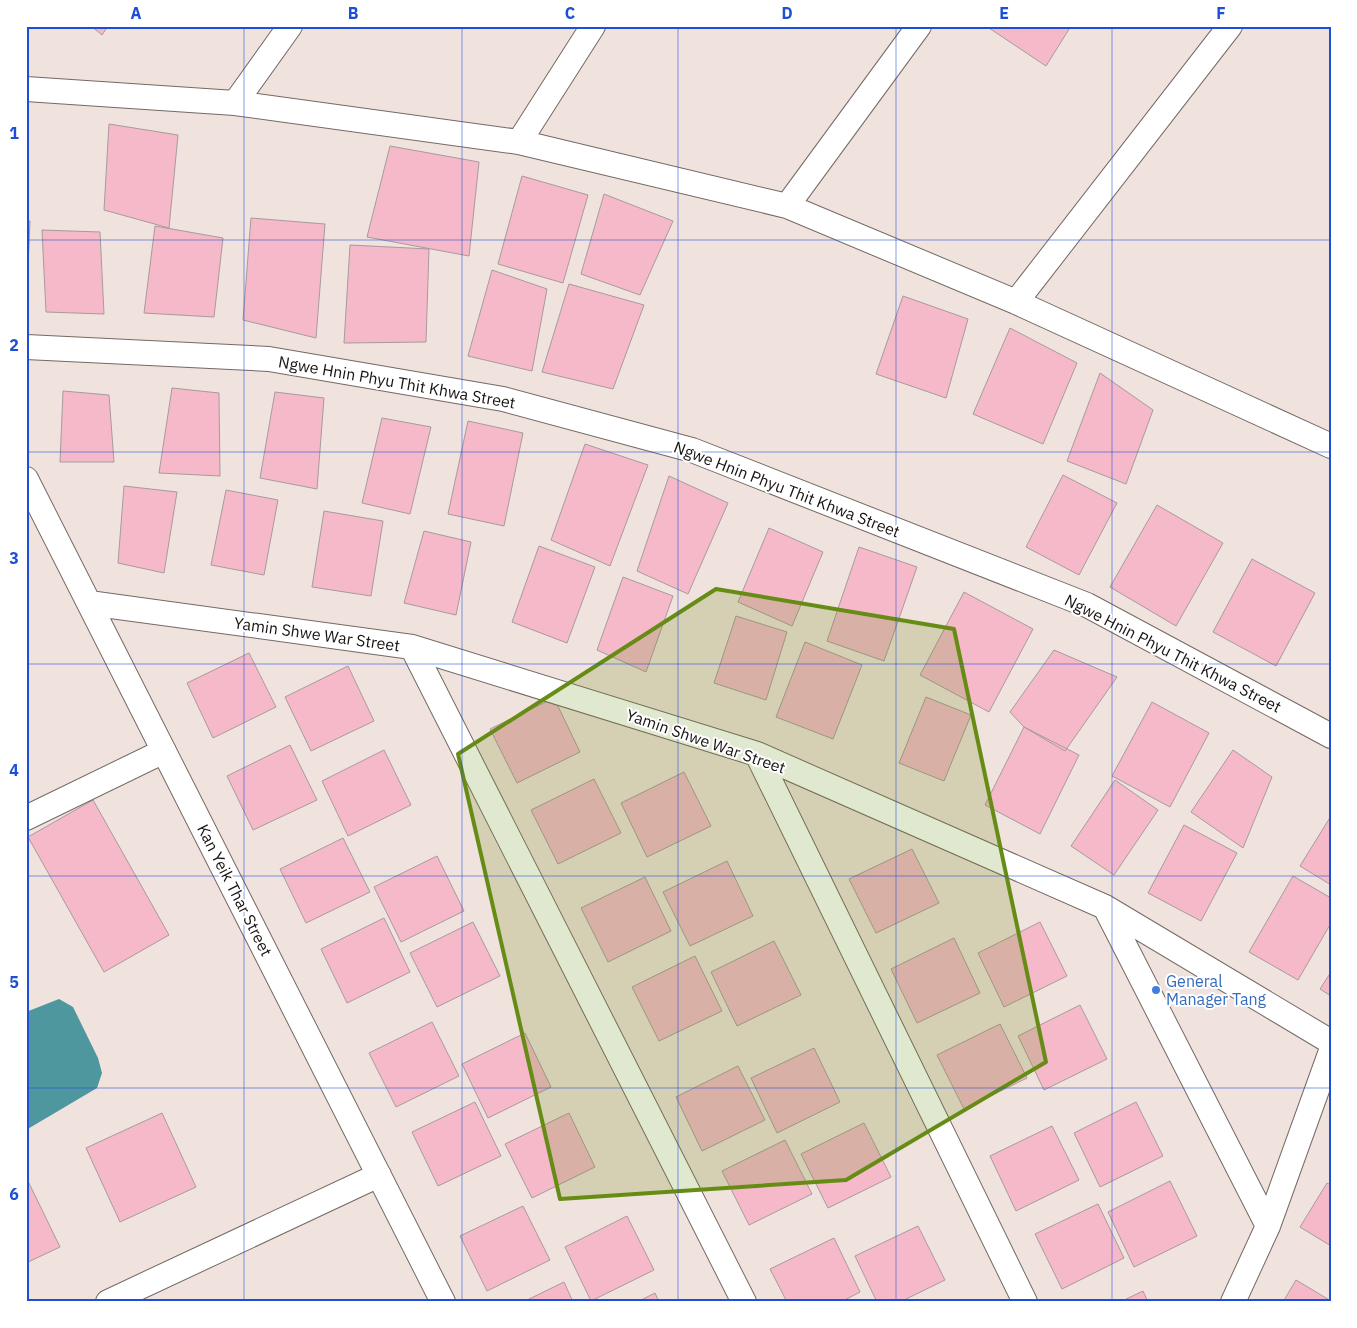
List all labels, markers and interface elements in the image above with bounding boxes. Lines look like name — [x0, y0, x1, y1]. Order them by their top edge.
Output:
text: A — [131, 3, 142, 23]
text: B — [348, 3, 359, 23]
text: C — [565, 3, 575, 23]
text: D — [781, 3, 793, 23]
text: E — [999, 3, 1009, 23]
text: F — [1216, 3, 1226, 23]
text: 1 — [9, 123, 19, 143]
text: 2 — [9, 335, 19, 355]
street label: Ngwe Hnin Phyu Thit Khwa Street — [277, 351, 517, 413]
street label: Ngwe Hnin Phyu Thit Khwa Street — [671, 437, 903, 541]
text: 3 — [9, 548, 19, 568]
street label: Ngwe Hnin Phyu Thit Khwa Street — [1061, 589, 1285, 717]
street label: Yamin Shwe War Street — [233, 612, 401, 656]
street label: Yamin Shwe War Street — [624, 704, 788, 778]
text: 4 — [9, 760, 19, 780]
street label: Kan Yeik Thar Street — [193, 821, 277, 959]
place label: General Manager Tang — [1166, 971, 1267, 1009]
text: 5 — [9, 972, 19, 992]
marker: General Manager Tang — [1150, 984, 1162, 996]
text: 6 — [9, 1184, 19, 1204]

